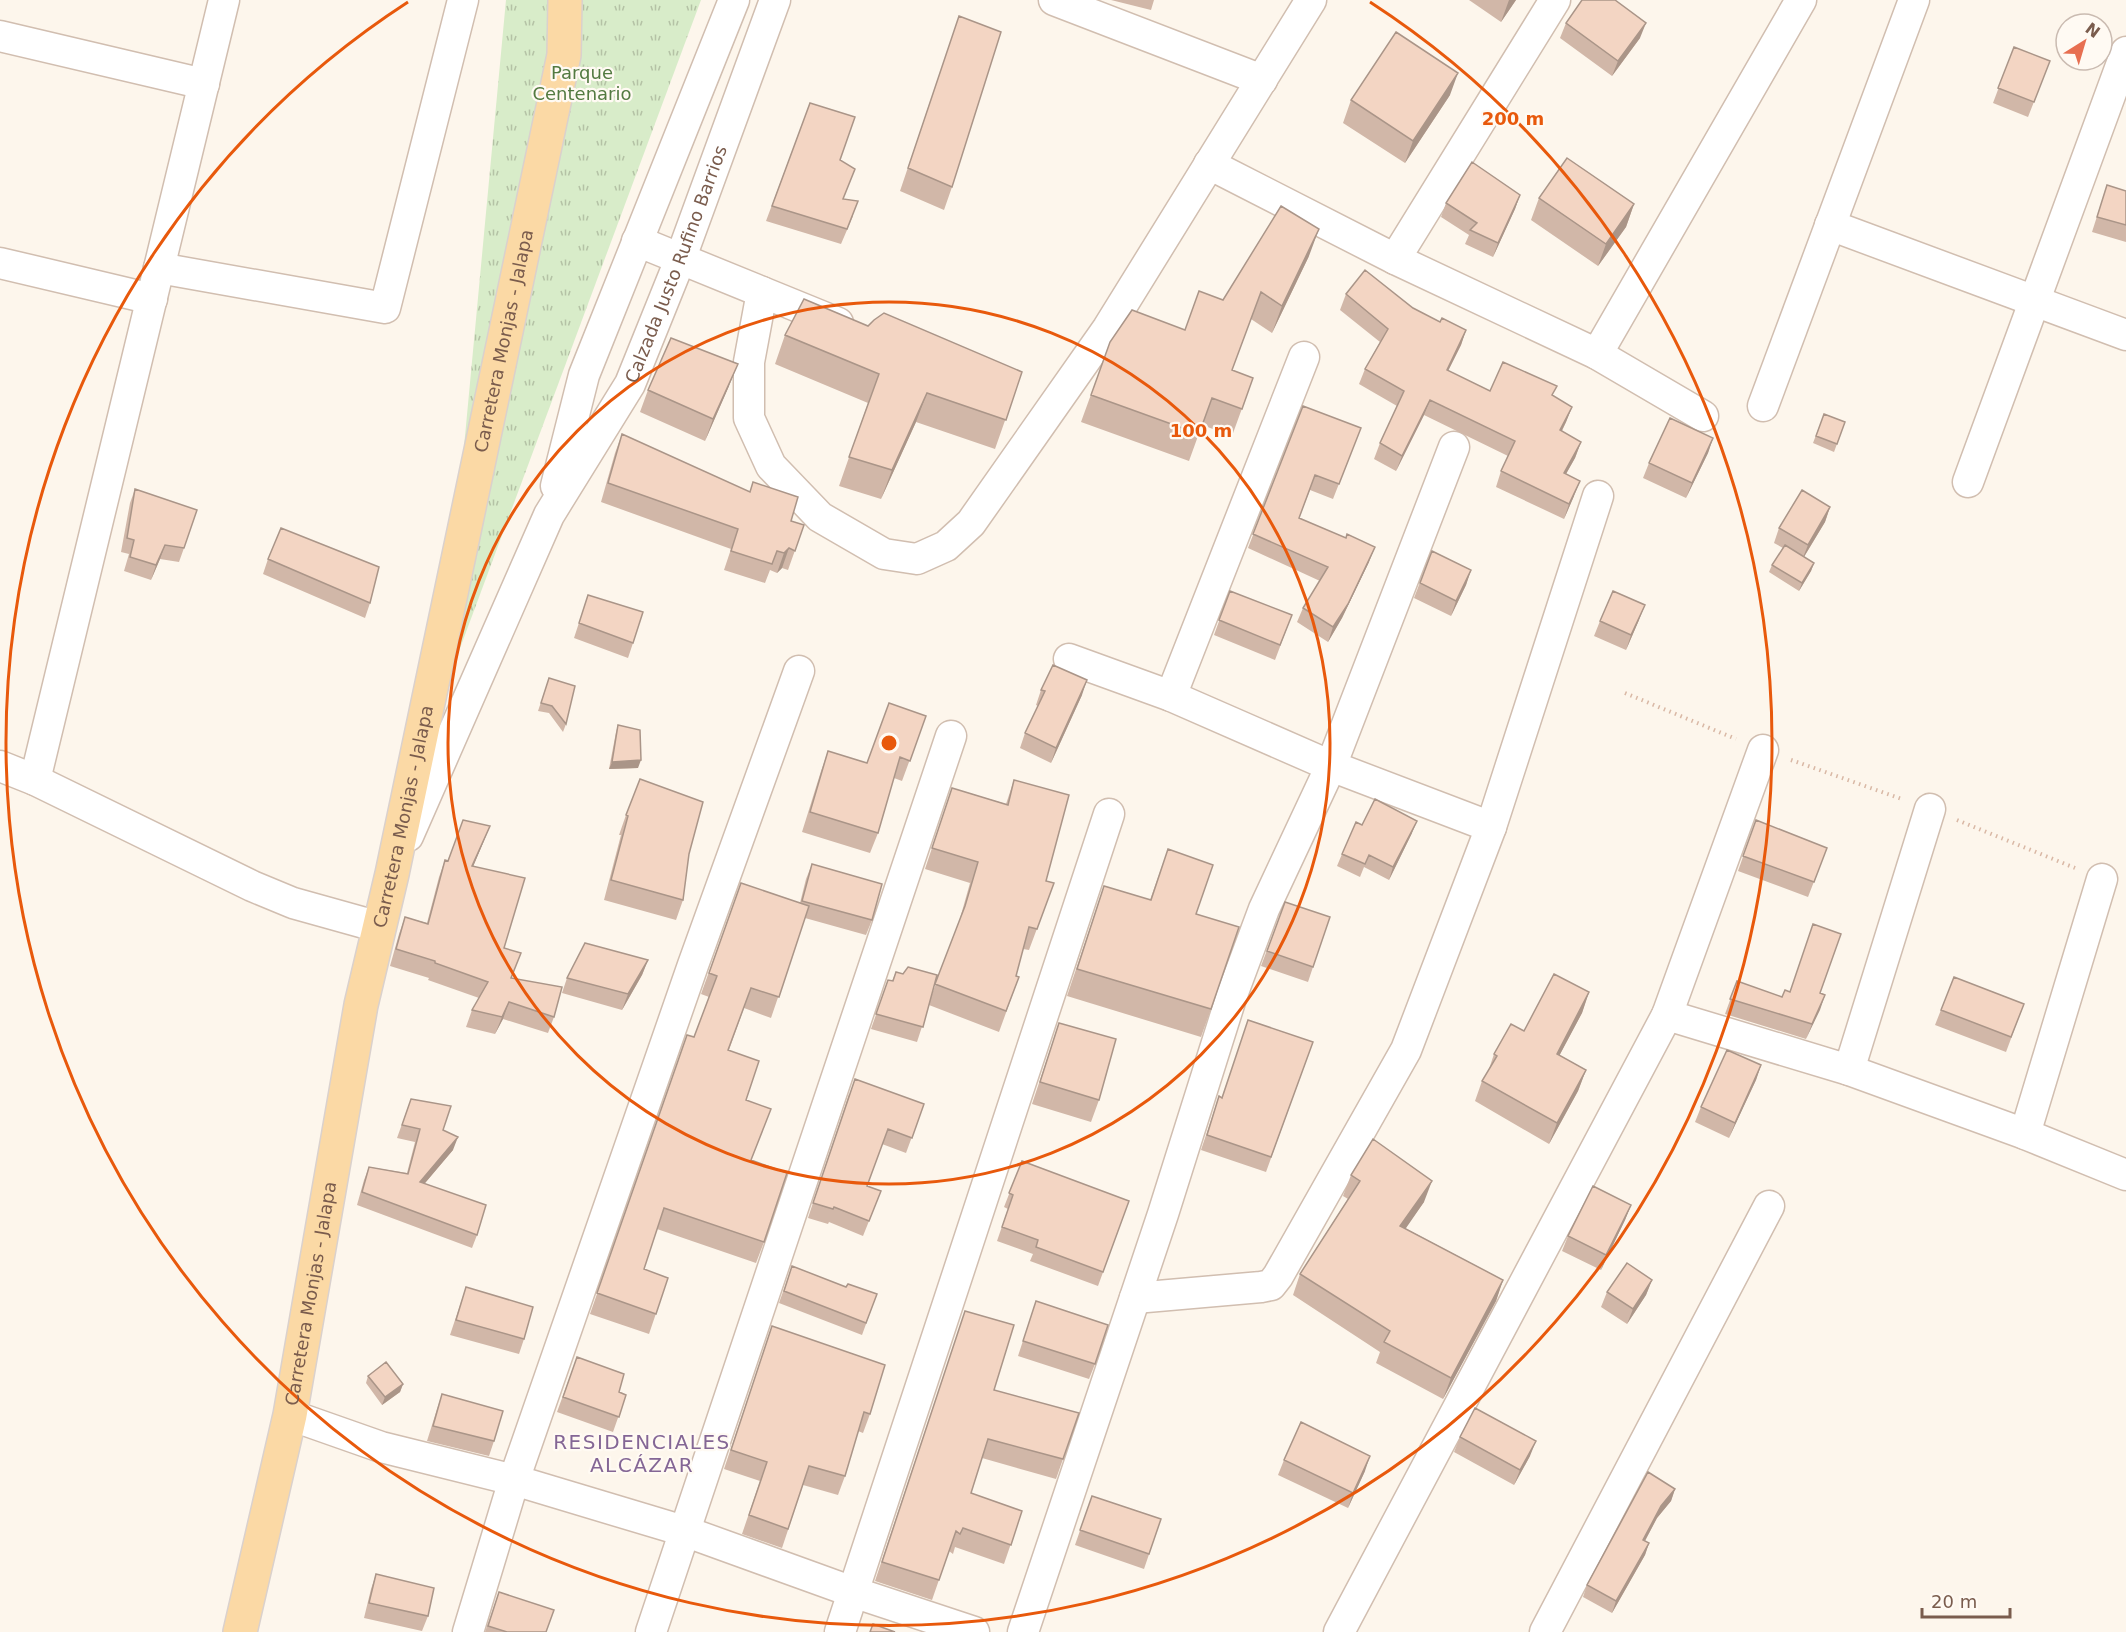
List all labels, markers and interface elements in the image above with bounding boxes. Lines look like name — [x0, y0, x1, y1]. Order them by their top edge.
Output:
north arrow — [2054, 12, 2114, 72]
text: N — [2082, 19, 2104, 42]
park label: Parque Centenario — [532, 62, 632, 104]
text: 200 m — [1482, 108, 1544, 129]
street label: Calzada Justo Rufino Barrios — [620, 142, 731, 386]
street label: Carretera Monjas - Jalapa — [470, 228, 537, 454]
text: 100 m — [1170, 420, 1232, 441]
street label: Carretera Monjas - Jalapa — [369, 703, 437, 930]
centre of rings — [879, 733, 899, 753]
street label: Carretera Monjas - Jalapa — [281, 1180, 340, 1407]
district label: RESIDENCIALES ALCÁZAR — [553, 1430, 731, 1477]
scale bar — [1922, 1581, 2010, 1619]
text: 20 m — [1931, 1591, 1977, 1612]

